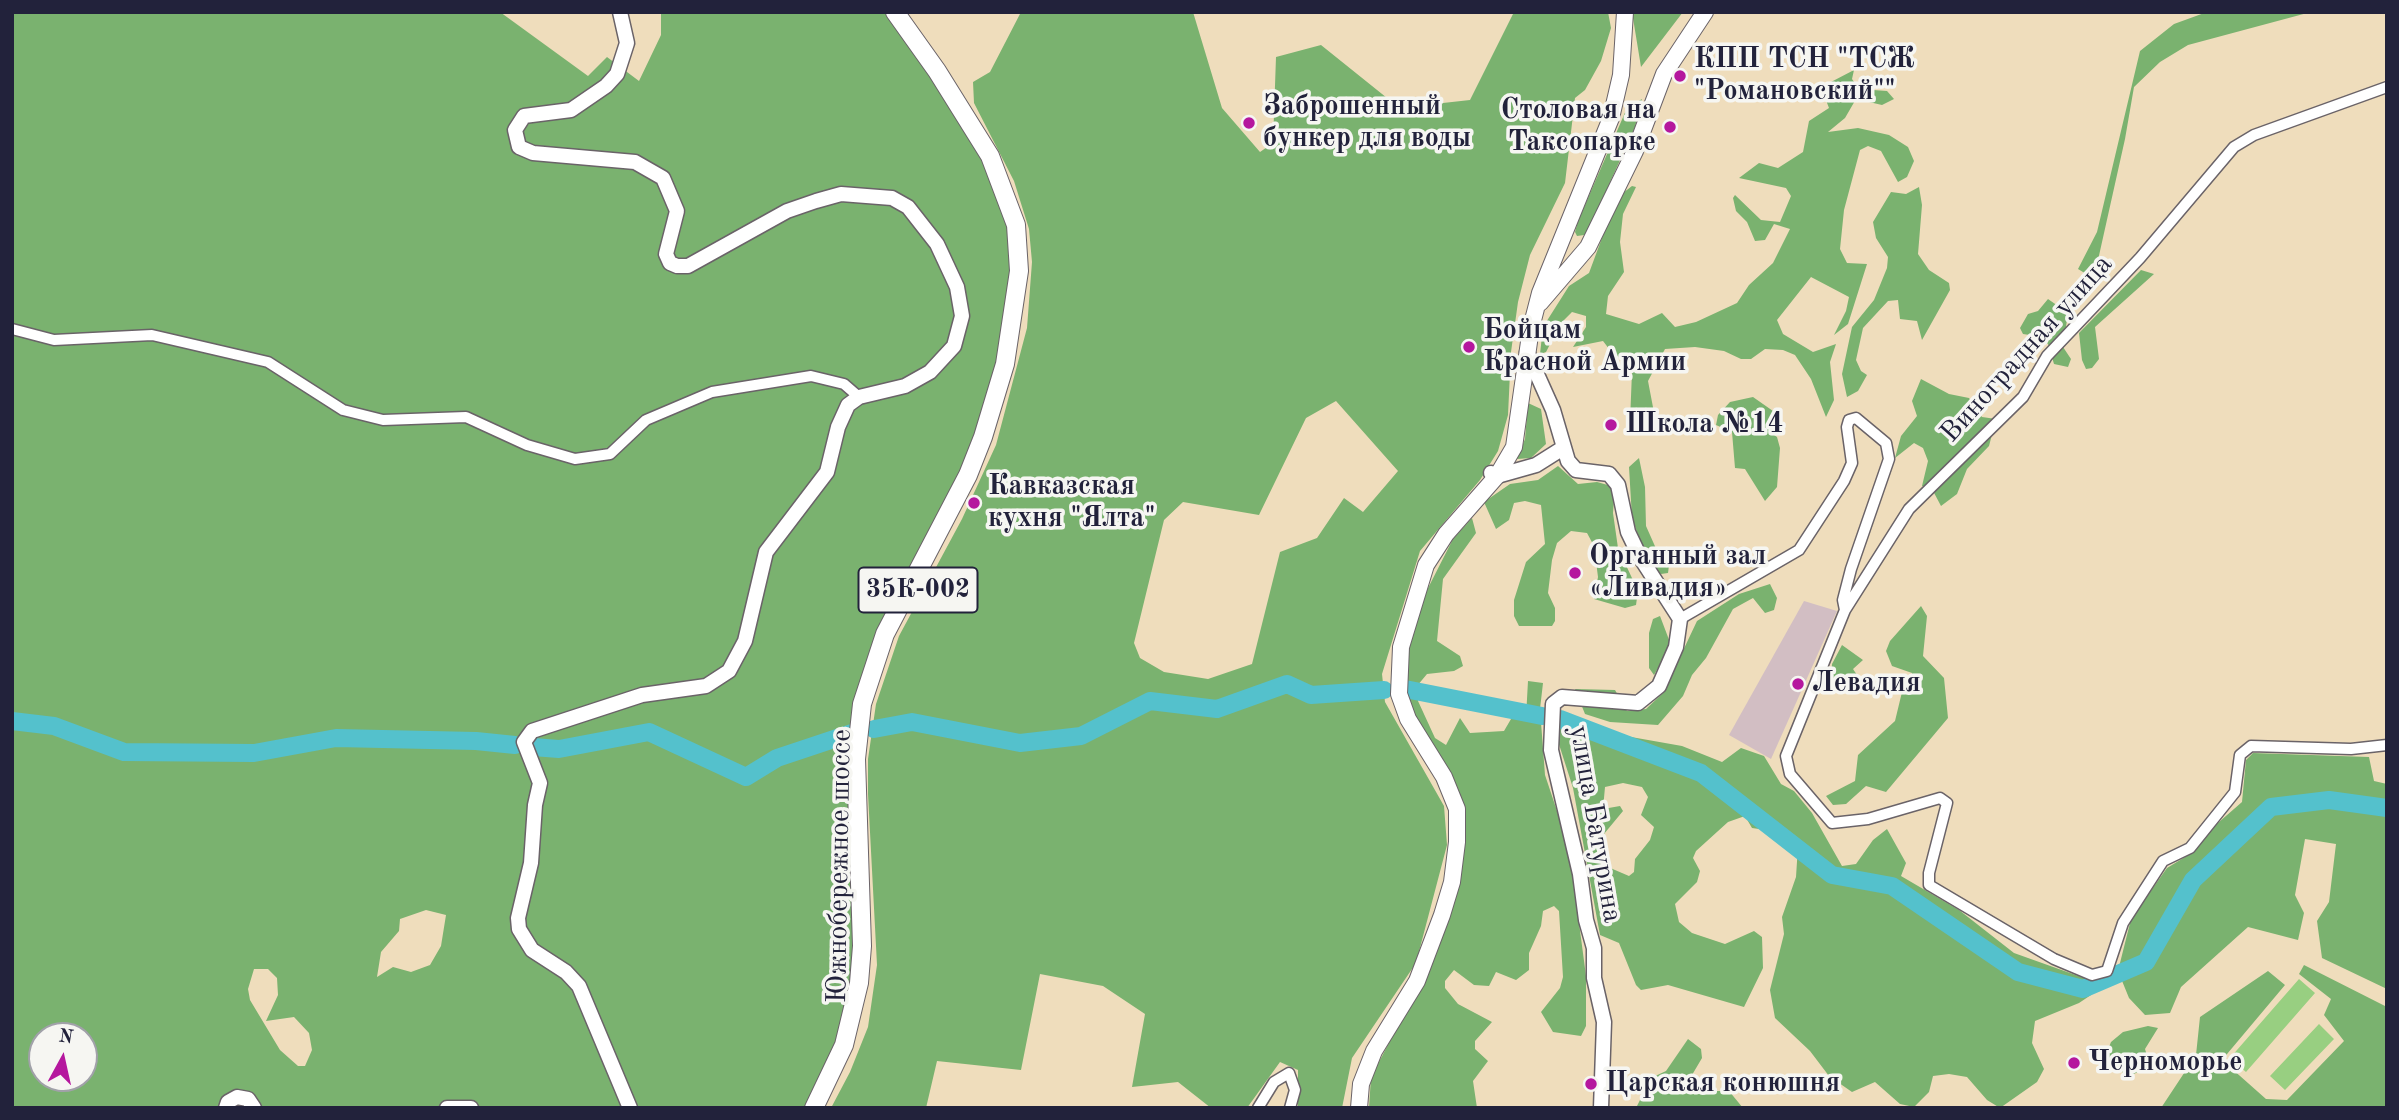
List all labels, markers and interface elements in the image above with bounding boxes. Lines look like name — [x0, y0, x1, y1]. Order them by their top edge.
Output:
place label: КПП ТСН "ТСЖ "Романовский"" — [1694, 43, 1914, 109]
marker: КПП ТСН "ТСЖ "Романовский"" — [1672, 68, 1688, 84]
place label: Заброшенный бункер для воды — [1263, 90, 1471, 156]
place label: Столовая на Таксопарке — [1501, 94, 1656, 160]
marker: Заброшенный бункер для воды — [1241, 115, 1257, 131]
marker: Столовая на Таксопарке — [1662, 119, 1678, 135]
street label: Виноградная улица — [1934, 248, 2120, 450]
place label: Бойцам Красной Армии — [1483, 314, 1686, 380]
marker: Бойцам Красной Армии — [1461, 339, 1477, 355]
place label: Школа №14 — [1625, 408, 1784, 442]
marker: Школа №14 — [1603, 417, 1619, 433]
place label: Кавказская кухня "Ялта" — [988, 470, 1156, 536]
marker: Кавказская кухня "Ялта" — [966, 495, 982, 511]
place label: Органный зал «Ливадия» — [1589, 540, 1766, 606]
marker: Органный зал «Ливадия» — [1567, 565, 1583, 581]
road number: 35К-002 — [858, 568, 978, 612]
place label: Левадия — [1812, 667, 1921, 701]
marker: Левадия — [1790, 676, 1806, 692]
street label: улица Батурина — [1561, 723, 1629, 925]
street label: Южнобережное шоссе — [821, 729, 859, 1003]
north arrow — [28, 1022, 98, 1092]
text: N — [57, 1027, 74, 1048]
place label: Черноморье — [2088, 1046, 2243, 1080]
marker: Черноморье — [2066, 1055, 2082, 1071]
place label: Царская конюшня — [1605, 1067, 1840, 1101]
marker: Царская конюшня — [1583, 1076, 1599, 1092]

